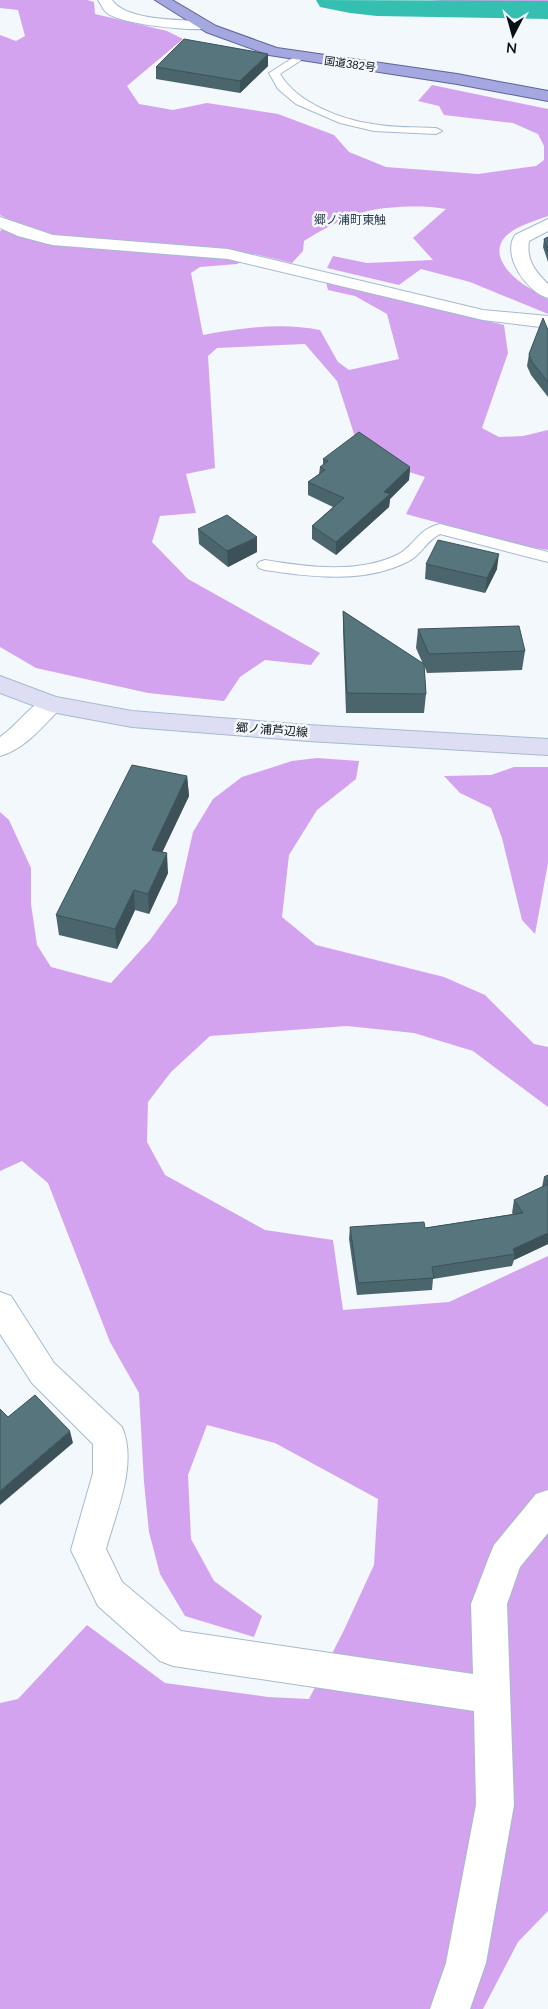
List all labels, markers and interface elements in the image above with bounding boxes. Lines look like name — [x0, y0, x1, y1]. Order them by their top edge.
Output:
north arrow — [488, 10, 538, 60]
text: N — [505, 39, 518, 57]
street label: 国道382号 — [323, 53, 377, 74]
district label: 郷ノ浦町東触 — [314, 212, 386, 227]
street label: 郷ノ浦芦辺線 — [236, 720, 308, 739]

